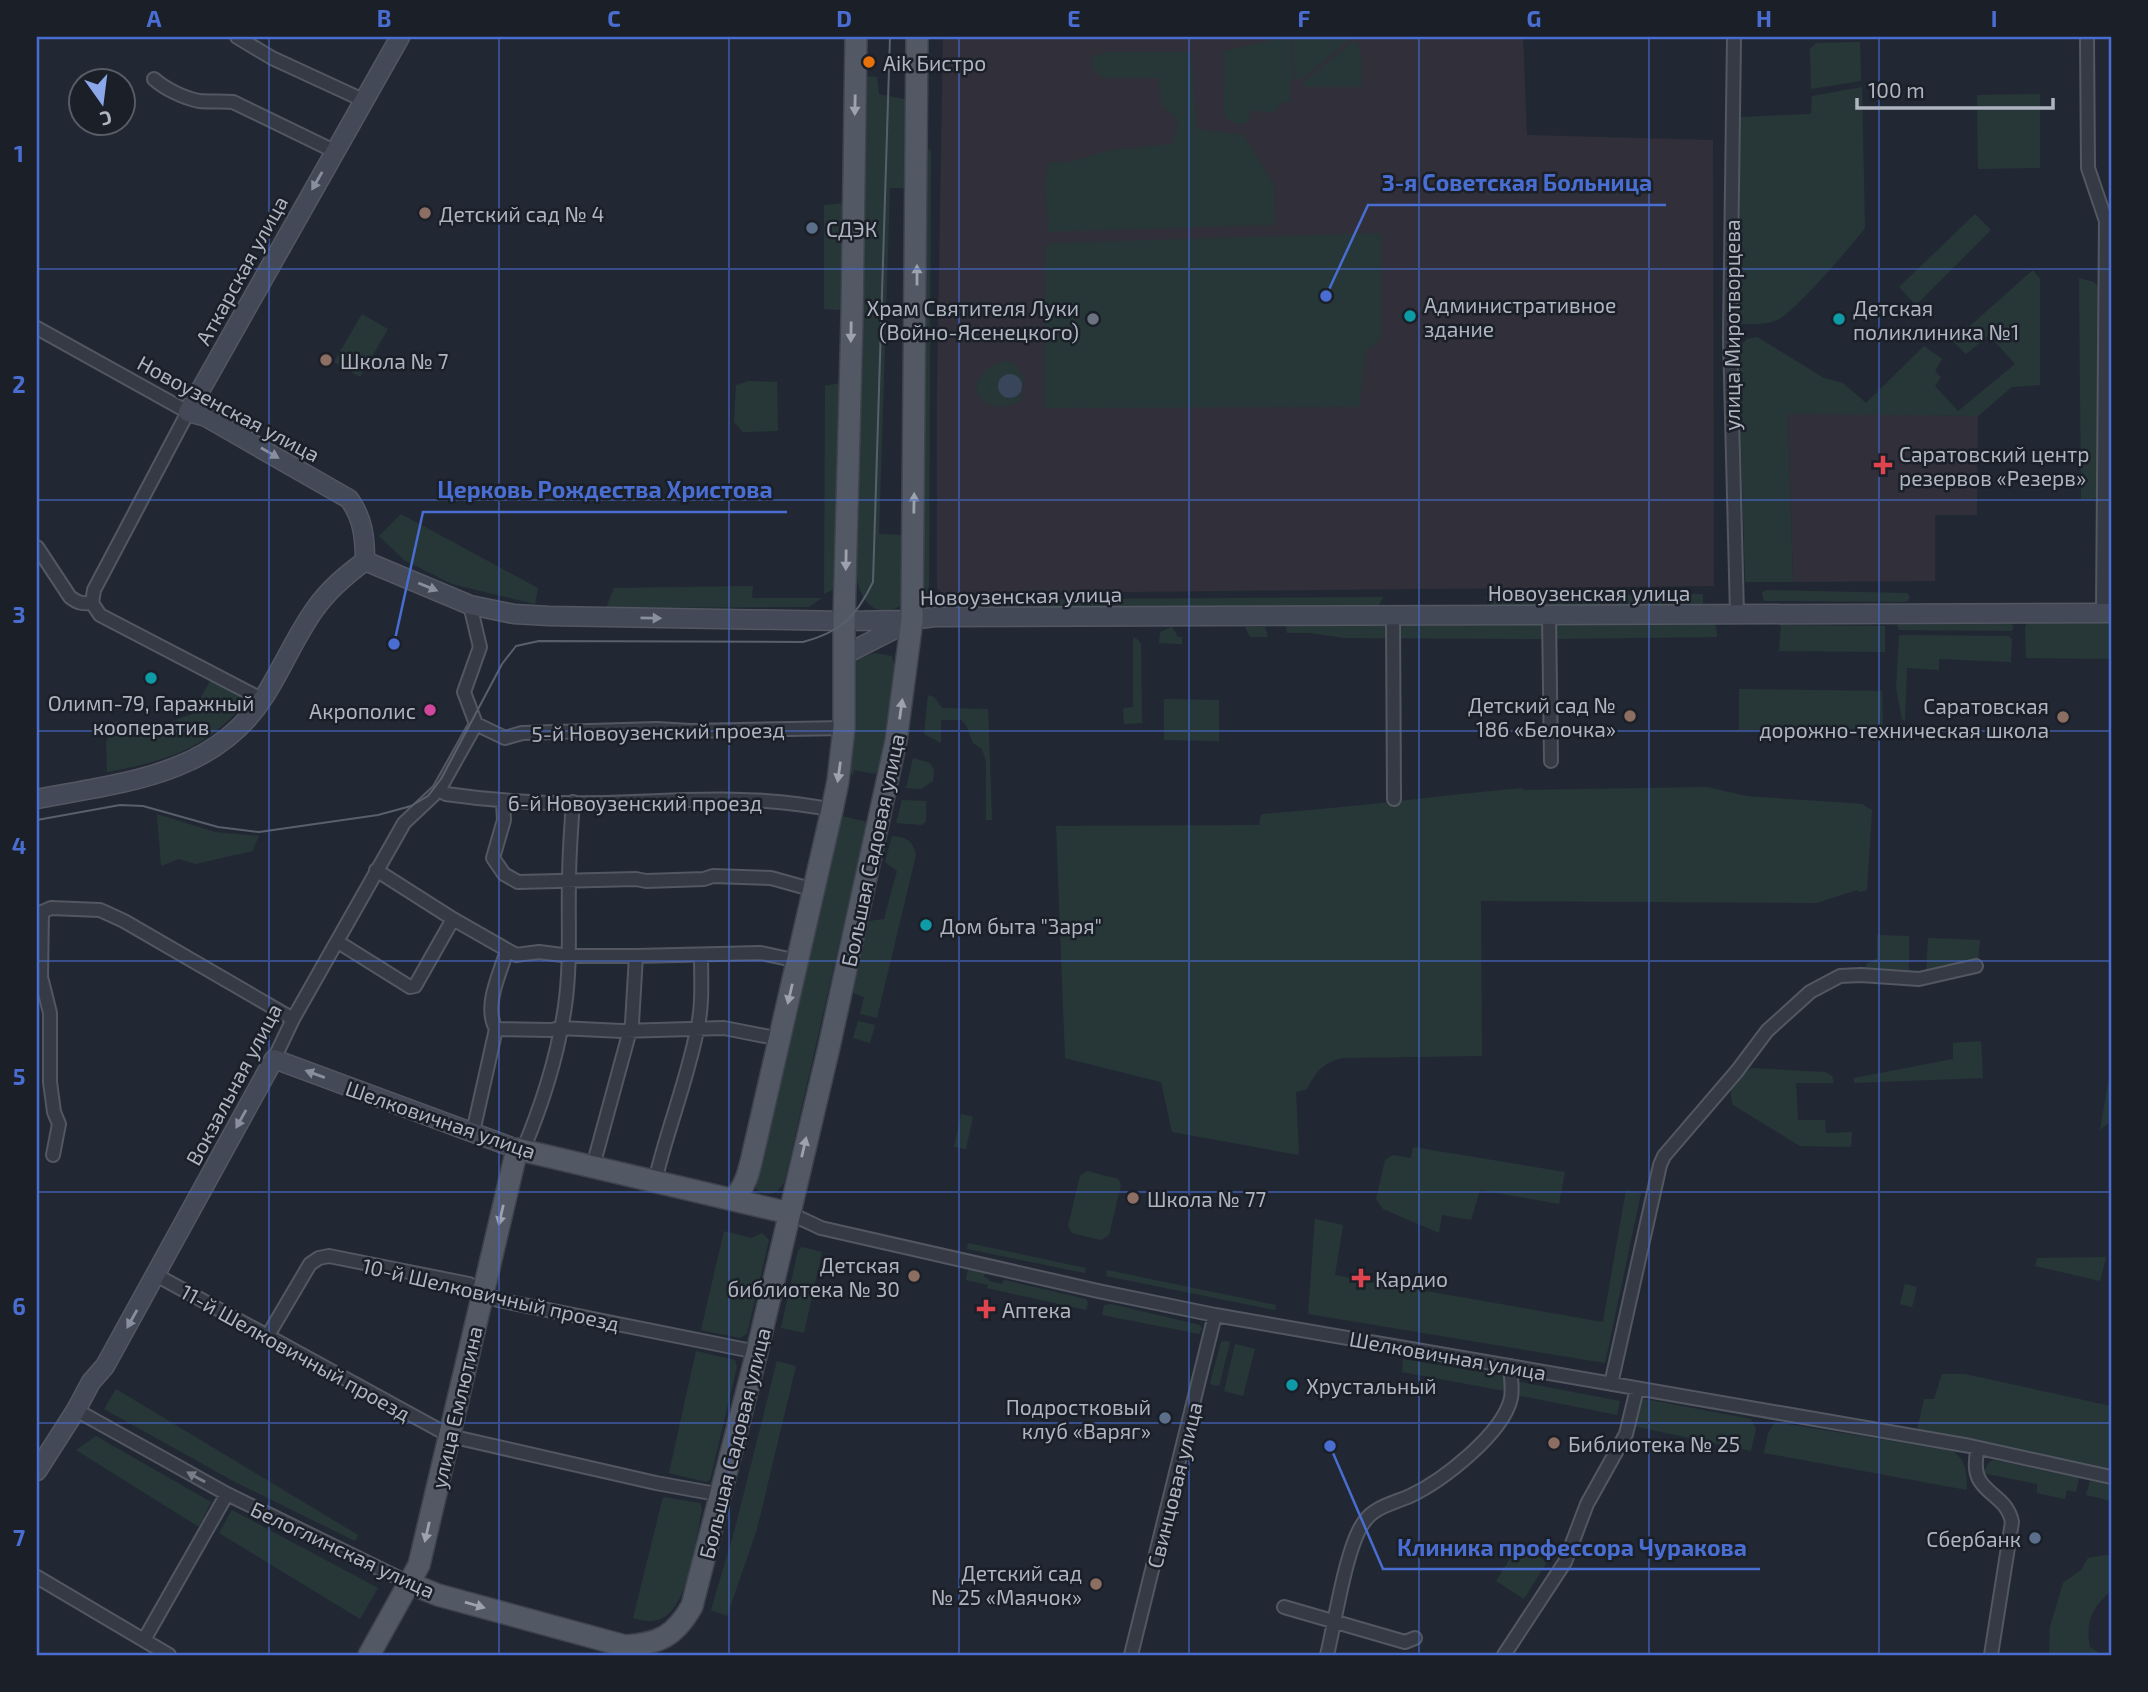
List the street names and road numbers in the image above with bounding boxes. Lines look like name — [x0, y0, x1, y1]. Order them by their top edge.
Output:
street label: Аткарская улица — [190, 191, 293, 349]
street label: улица Миротворцева — [1719, 219, 1745, 431]
street label: Новоузенская улица — [133, 349, 324, 467]
street label: Новоузенская улица — [1488, 580, 1690, 606]
street label: Новоузенская улица — [920, 581, 1122, 610]
street label: 5-й Новоузенский проезд — [531, 716, 785, 747]
street label: Большая Садовая улица — [835, 731, 910, 969]
street label: 6-й Новоузенский проезд — [508, 790, 762, 816]
street label: Вокзальная улица — [180, 999, 287, 1170]
street label: Шелковичная улица — [342, 1075, 539, 1164]
street label: 10-й Шелковичный проезд — [360, 1252, 622, 1336]
street label: 11-й Шелковичный проезд — [177, 1278, 415, 1426]
street label: улица Емлютина — [425, 1323, 488, 1491]
street label: Большая Садовая улица — [693, 1325, 776, 1561]
street label: Шелковичная улица — [1347, 1325, 1548, 1386]
street label: Свинцовая улица — [1141, 1399, 1208, 1571]
street label: Белоглинская улица — [247, 1495, 439, 1604]

